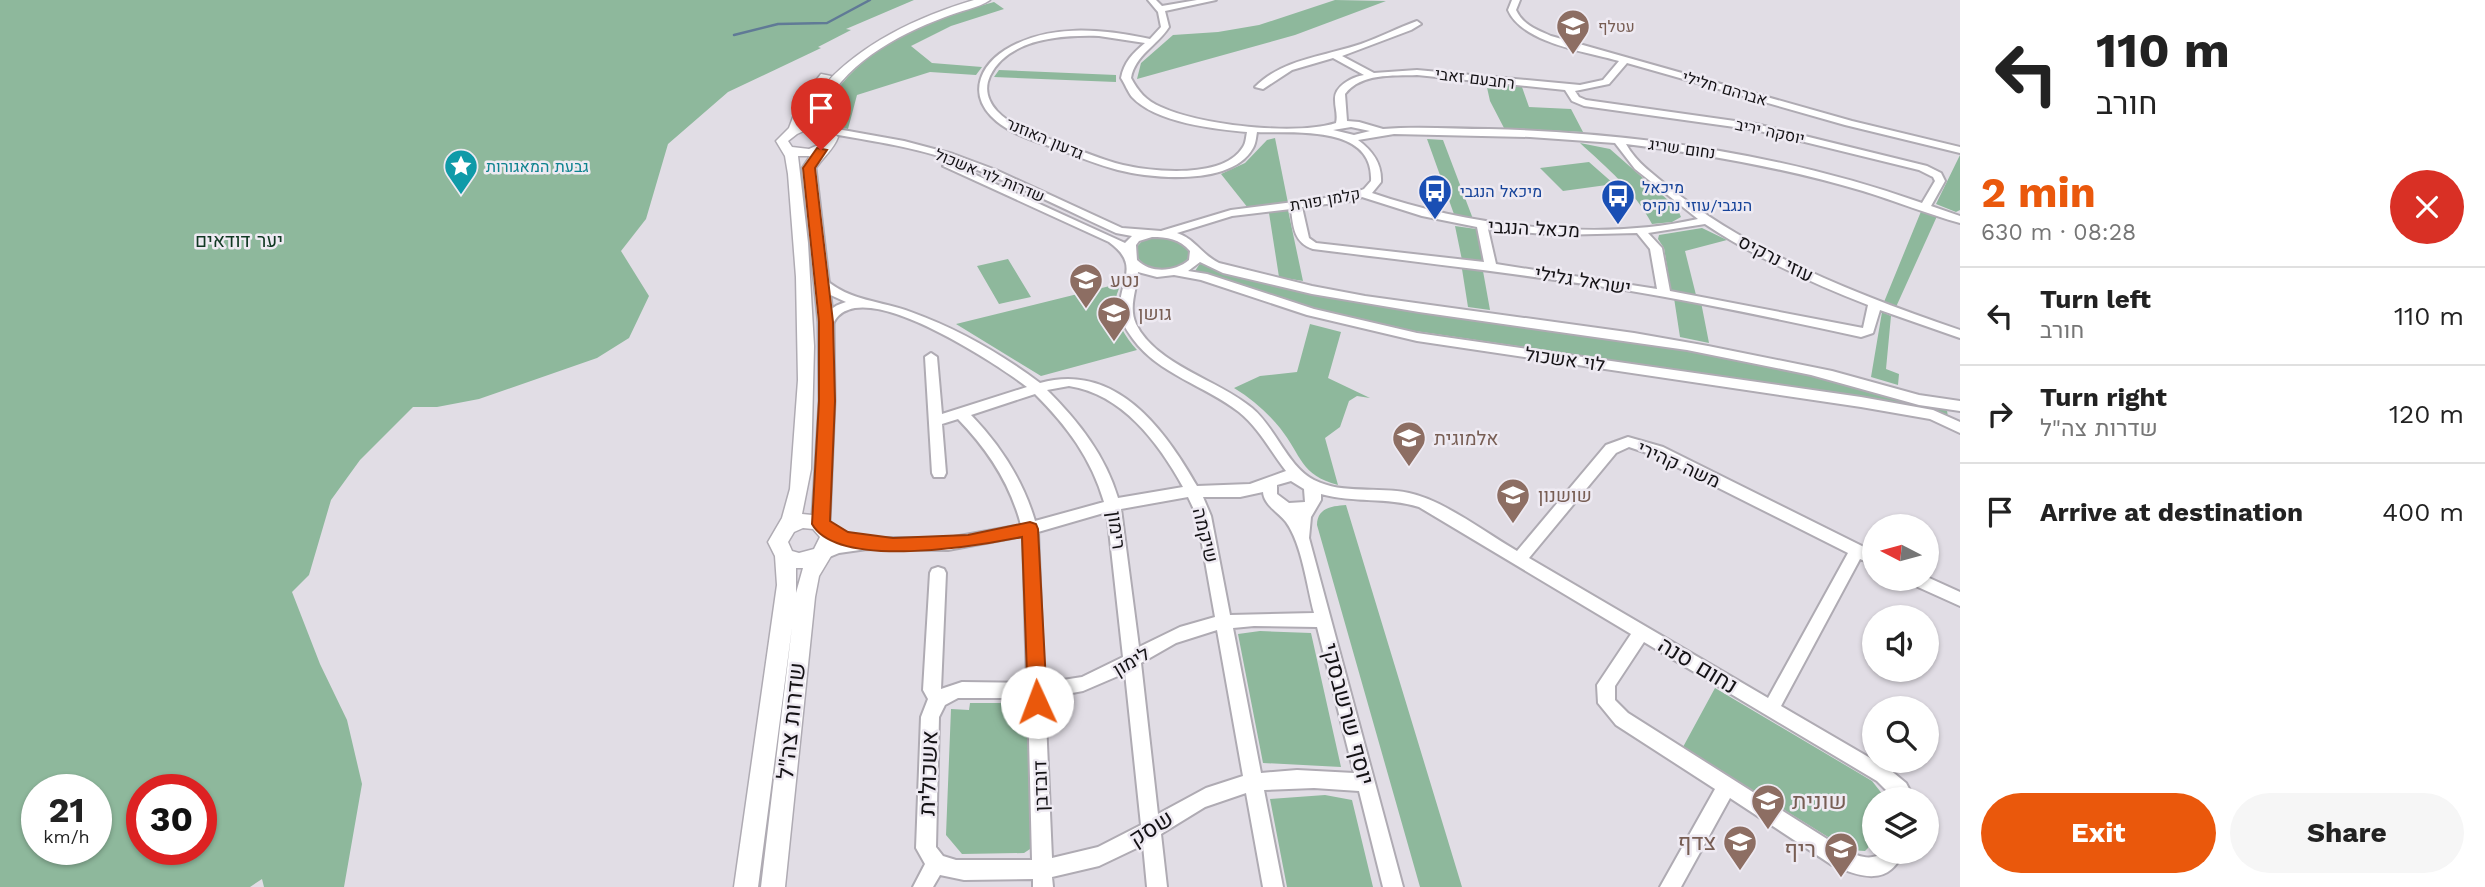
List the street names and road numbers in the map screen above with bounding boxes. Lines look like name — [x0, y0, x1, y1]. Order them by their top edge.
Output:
street label: רחבעם זאבי — [1434, 64, 1516, 93]
street label: אברהם חלילי — [1680, 67, 1769, 110]
street label: גדעון האוזנר — [1003, 114, 1086, 163]
street label: יוסקה יריב — [1733, 115, 1806, 148]
street label: נחום שריג — [1647, 134, 1717, 163]
street label: שדרות לוי אשכול — [932, 145, 1048, 206]
street label: קלמן פורת — [1288, 184, 1362, 215]
street label: מכאל הנגבי — [1488, 215, 1580, 242]
street label: עוזי נרקיס — [1734, 230, 1817, 287]
street label: ישראל גלילי — [1533, 262, 1633, 299]
street label: לוי אשכול — [1524, 343, 1607, 377]
street label: משה קהירי — [1634, 436, 1724, 493]
street label: שיקמה — [1188, 505, 1223, 565]
street label: רימון — [1102, 510, 1131, 551]
street label: נחום סנה — [1653, 631, 1742, 700]
street label: יוסף שרשבסקי — [1316, 640, 1379, 788]
street label: לימון — [1109, 642, 1154, 681]
street label: שדרות צה"ל — [772, 661, 811, 781]
street label: אשכולית — [914, 730, 943, 816]
street label: דובדבן — [1028, 760, 1053, 812]
street label: שסק — [1124, 804, 1178, 852]

